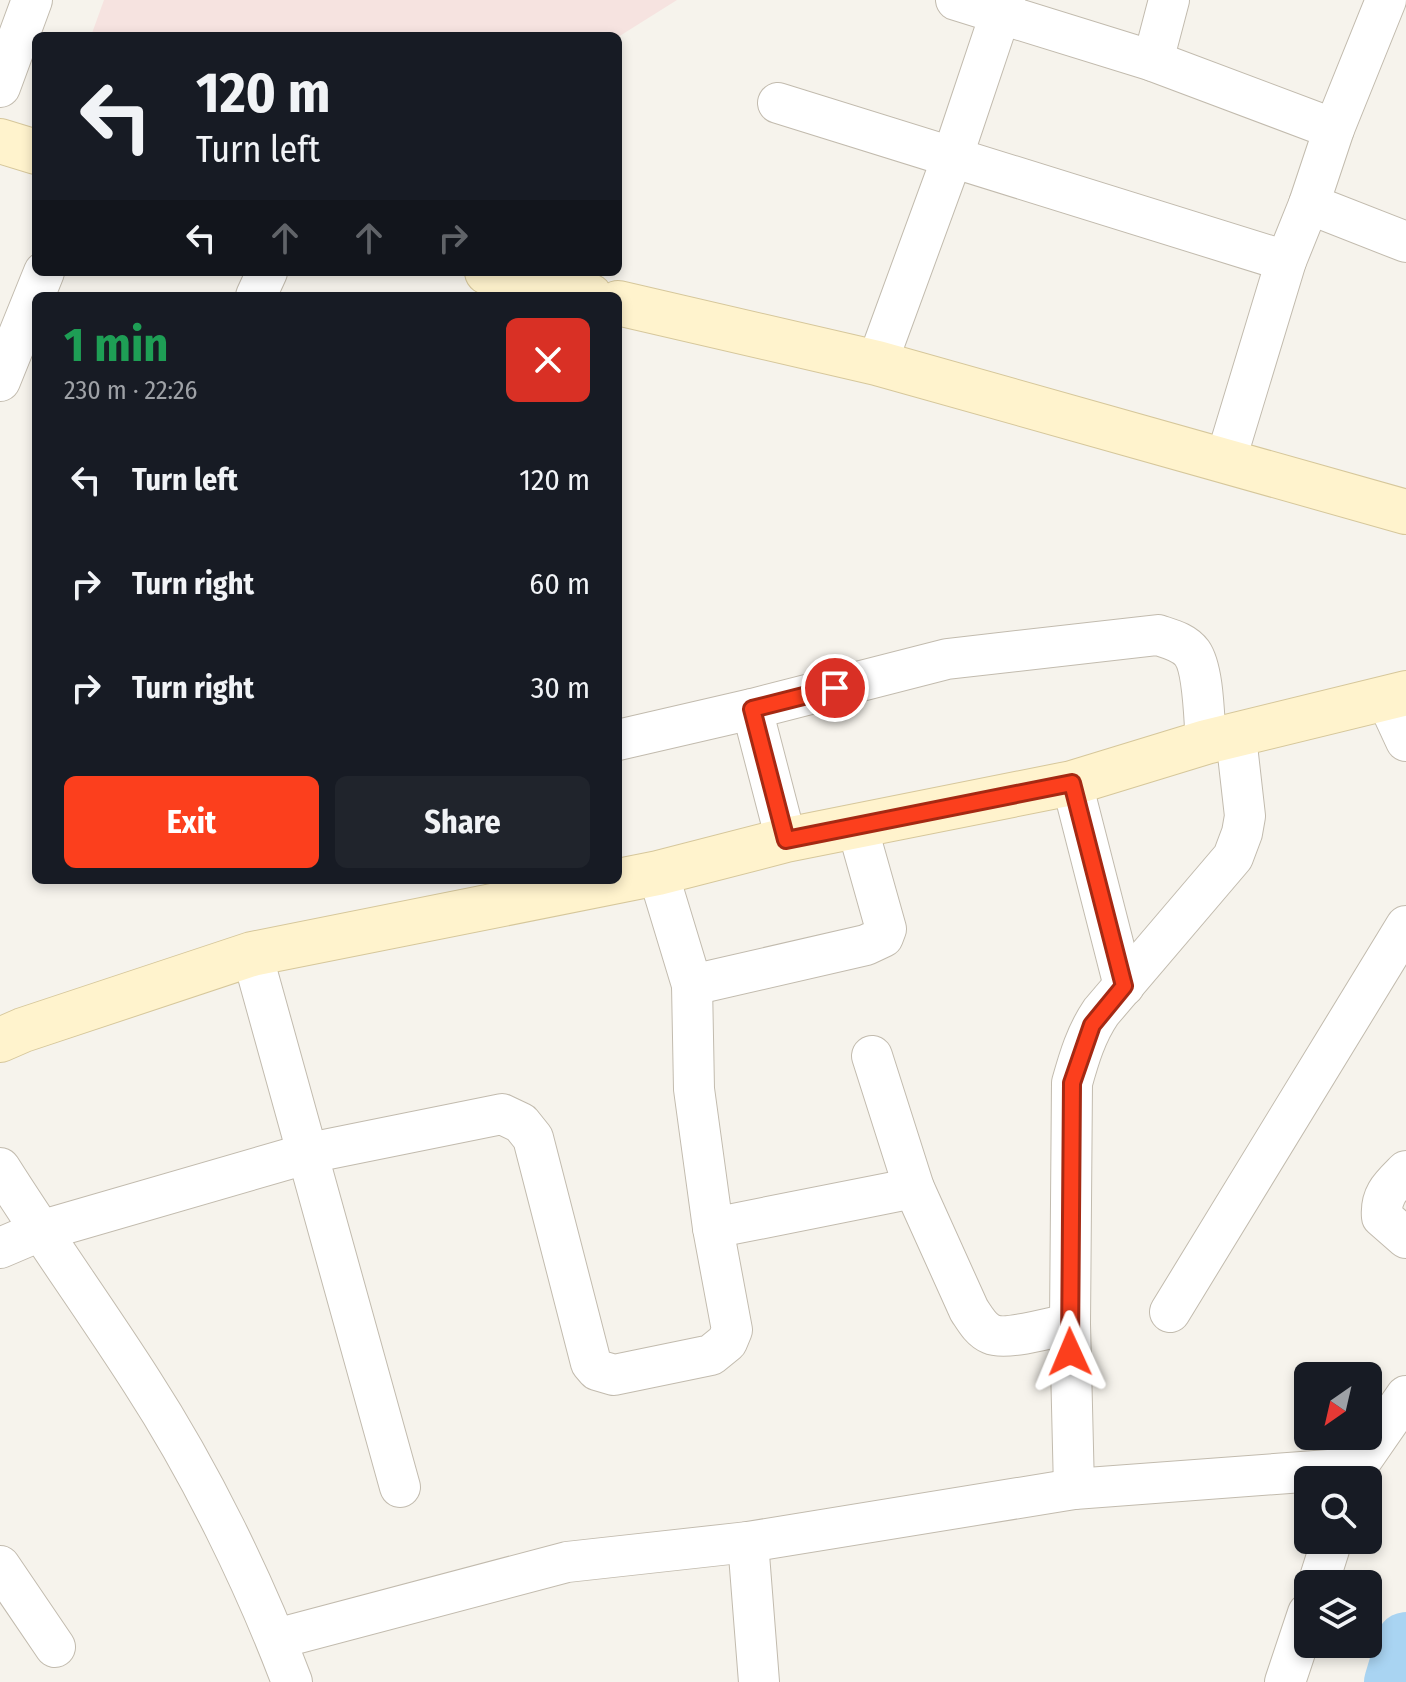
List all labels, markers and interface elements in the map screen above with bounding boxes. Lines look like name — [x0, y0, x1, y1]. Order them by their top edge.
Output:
text: 120 m — [196, 60, 331, 127]
icon: left — [64, 64, 168, 168]
text: Turn left — [196, 128, 320, 172]
icon: left — [179, 216, 223, 260]
icon: ahead — [263, 216, 307, 260]
icon: ahead — [347, 216, 391, 260]
icon: right — [431, 216, 475, 260]
text: 1 min — [64, 316, 169, 374]
button: close — [506, 318, 590, 402]
text: 230 m · 22:26 — [64, 375, 197, 406]
icon: left — [64, 458, 108, 502]
text: Turn left — [132, 462, 238, 498]
text: 120 m — [519, 462, 590, 498]
icon: right — [64, 562, 108, 606]
text: Turn right — [132, 566, 254, 602]
text: 60 m — [529, 566, 590, 602]
pin — [801, 654, 869, 722]
icon: right — [64, 666, 108, 710]
icon: arrive — [813, 666, 857, 710]
text: Turn right — [132, 670, 254, 706]
text: 30 m — [531, 670, 590, 706]
button: Exit — [64, 776, 319, 868]
button: Share — [335, 776, 590, 868]
position arrow — [1028, 1310, 1112, 1394]
north arrow — [1294, 1362, 1382, 1450]
map controls — [1294, 1362, 1382, 1658]
button: search — [1294, 1466, 1382, 1554]
button: layers — [1294, 1570, 1382, 1658]

